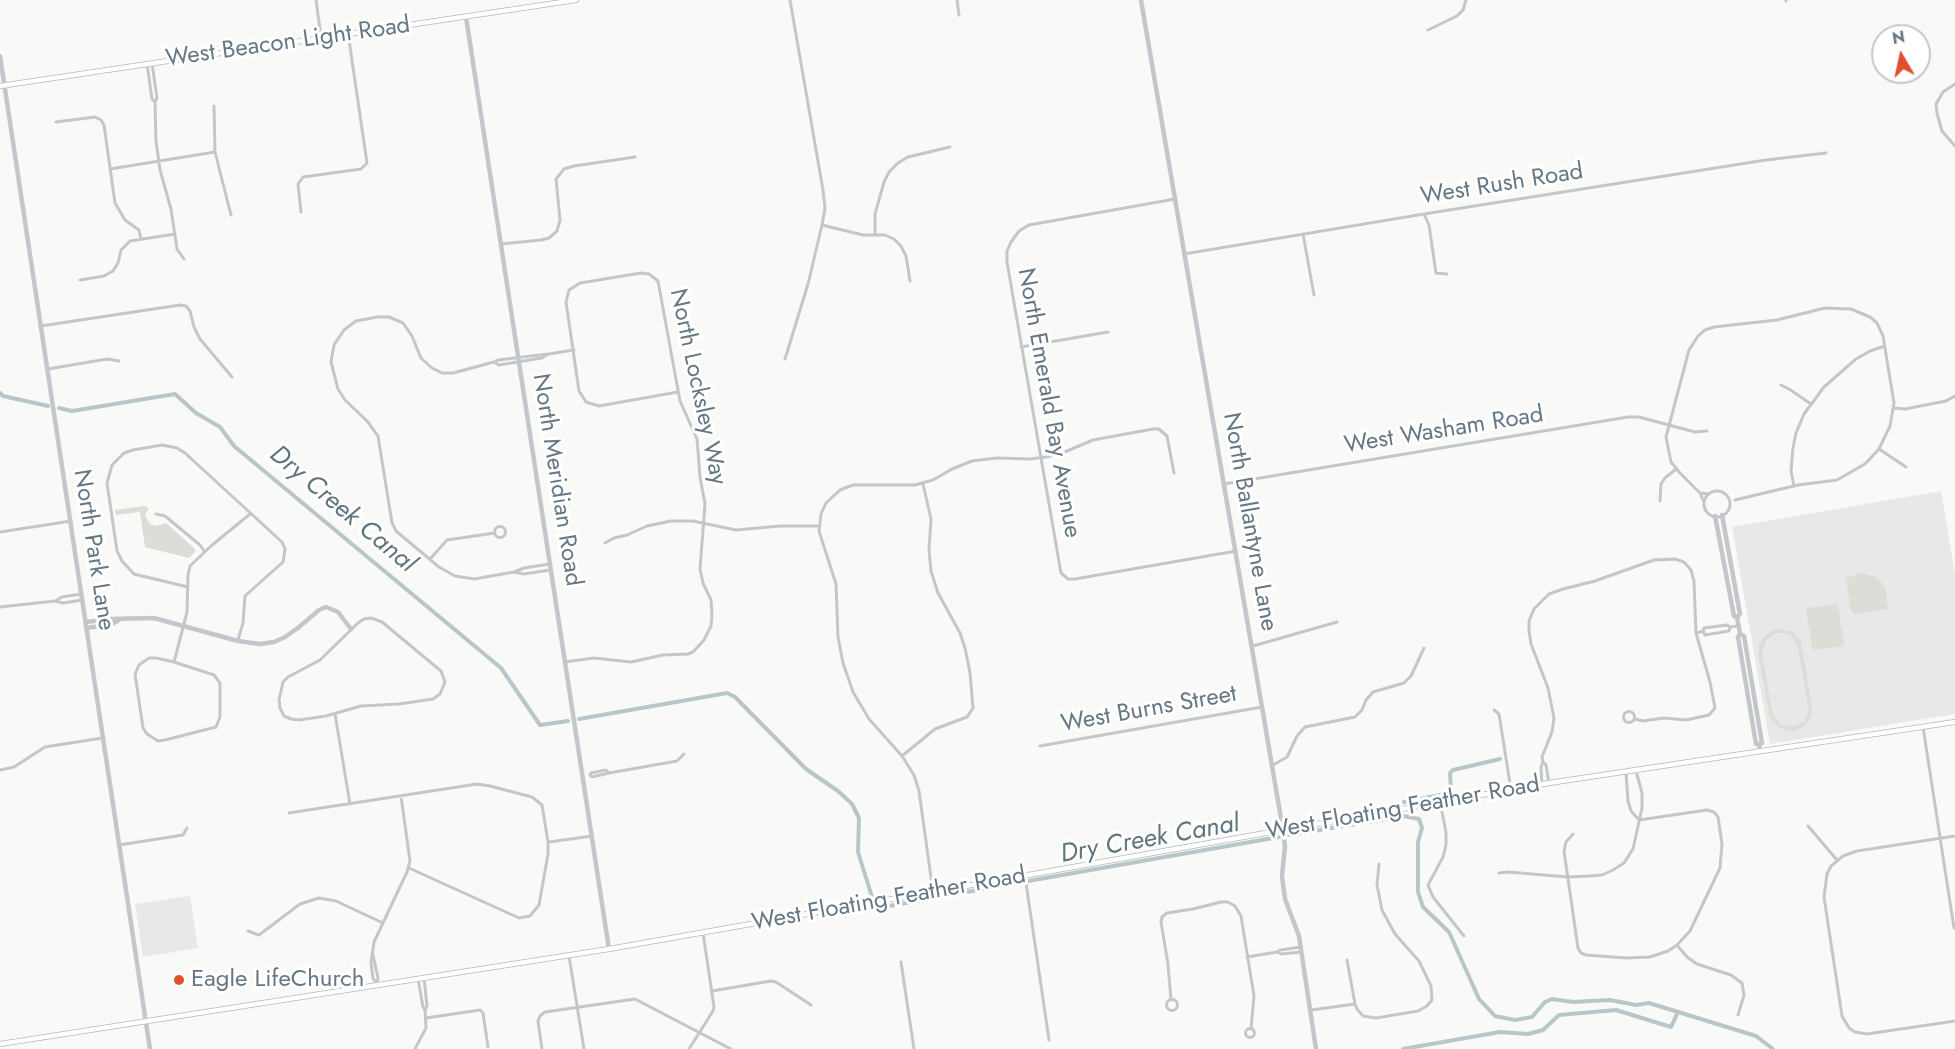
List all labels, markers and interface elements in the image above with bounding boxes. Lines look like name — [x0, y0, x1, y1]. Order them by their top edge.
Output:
street label: West Beacon Light Road — [164, 12, 412, 74]
north arrow — [1871, 24, 1931, 84]
text: N — [1890, 25, 1906, 50]
street label: West Rush Road — [1419, 158, 1585, 212]
street label: North Emerald Bay Avenue — [1010, 266, 1086, 540]
street label: North Locksley Way — [662, 286, 732, 488]
street label: North Meridian Road — [525, 372, 587, 588]
street label: West Washam Road — [1342, 401, 1546, 461]
street label: North Ballantyne Lane — [1216, 410, 1282, 634]
water label: Dry Creek Canal — [263, 440, 421, 580]
street label: North Park Lane — [66, 467, 120, 633]
street label: West Burns Street — [1059, 680, 1239, 740]
street label: West Floating Feather Road — [1264, 771, 1542, 847]
water label: Dry Creek Canal — [1058, 809, 1242, 871]
street label: West Floating Feather Road — [750, 862, 1028, 938]
place label: Eagle LifeChurch — [191, 966, 364, 994]
marker: Eagle LifeChurch — [172, 973, 186, 987]

